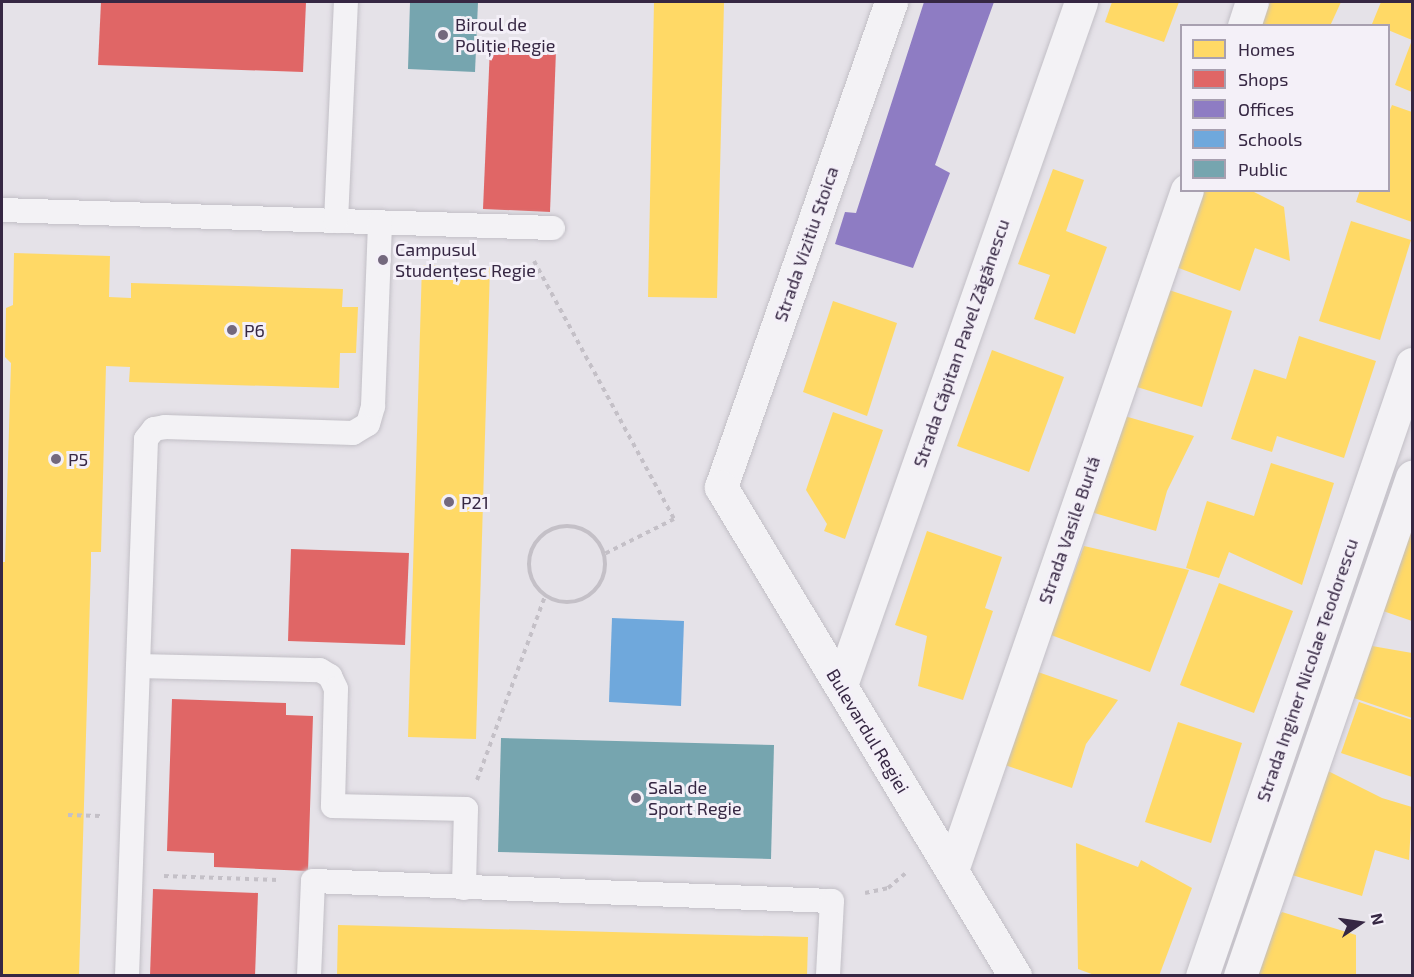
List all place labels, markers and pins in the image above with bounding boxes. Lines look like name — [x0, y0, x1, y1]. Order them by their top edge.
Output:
place label: Biroul de Poliție Regie — [455, 14, 555, 57]
marker: Biroul de Poliție Regie — [436, 28, 450, 42]
place label: Campusul Studențesc Regie — [395, 239, 536, 282]
marker: Campusul Studențesc Regie — [376, 253, 390, 267]
place label: P6 — [244, 319, 265, 341]
marker: P6 — [225, 323, 239, 337]
place label: P5 — [68, 448, 88, 470]
marker: P5 — [49, 452, 63, 466]
place label: P21 — [461, 491, 489, 513]
marker: P21 — [442, 495, 456, 509]
place label: Sala de Sport Regie — [648, 777, 742, 820]
marker: Sala de Sport Regie — [629, 791, 643, 805]

